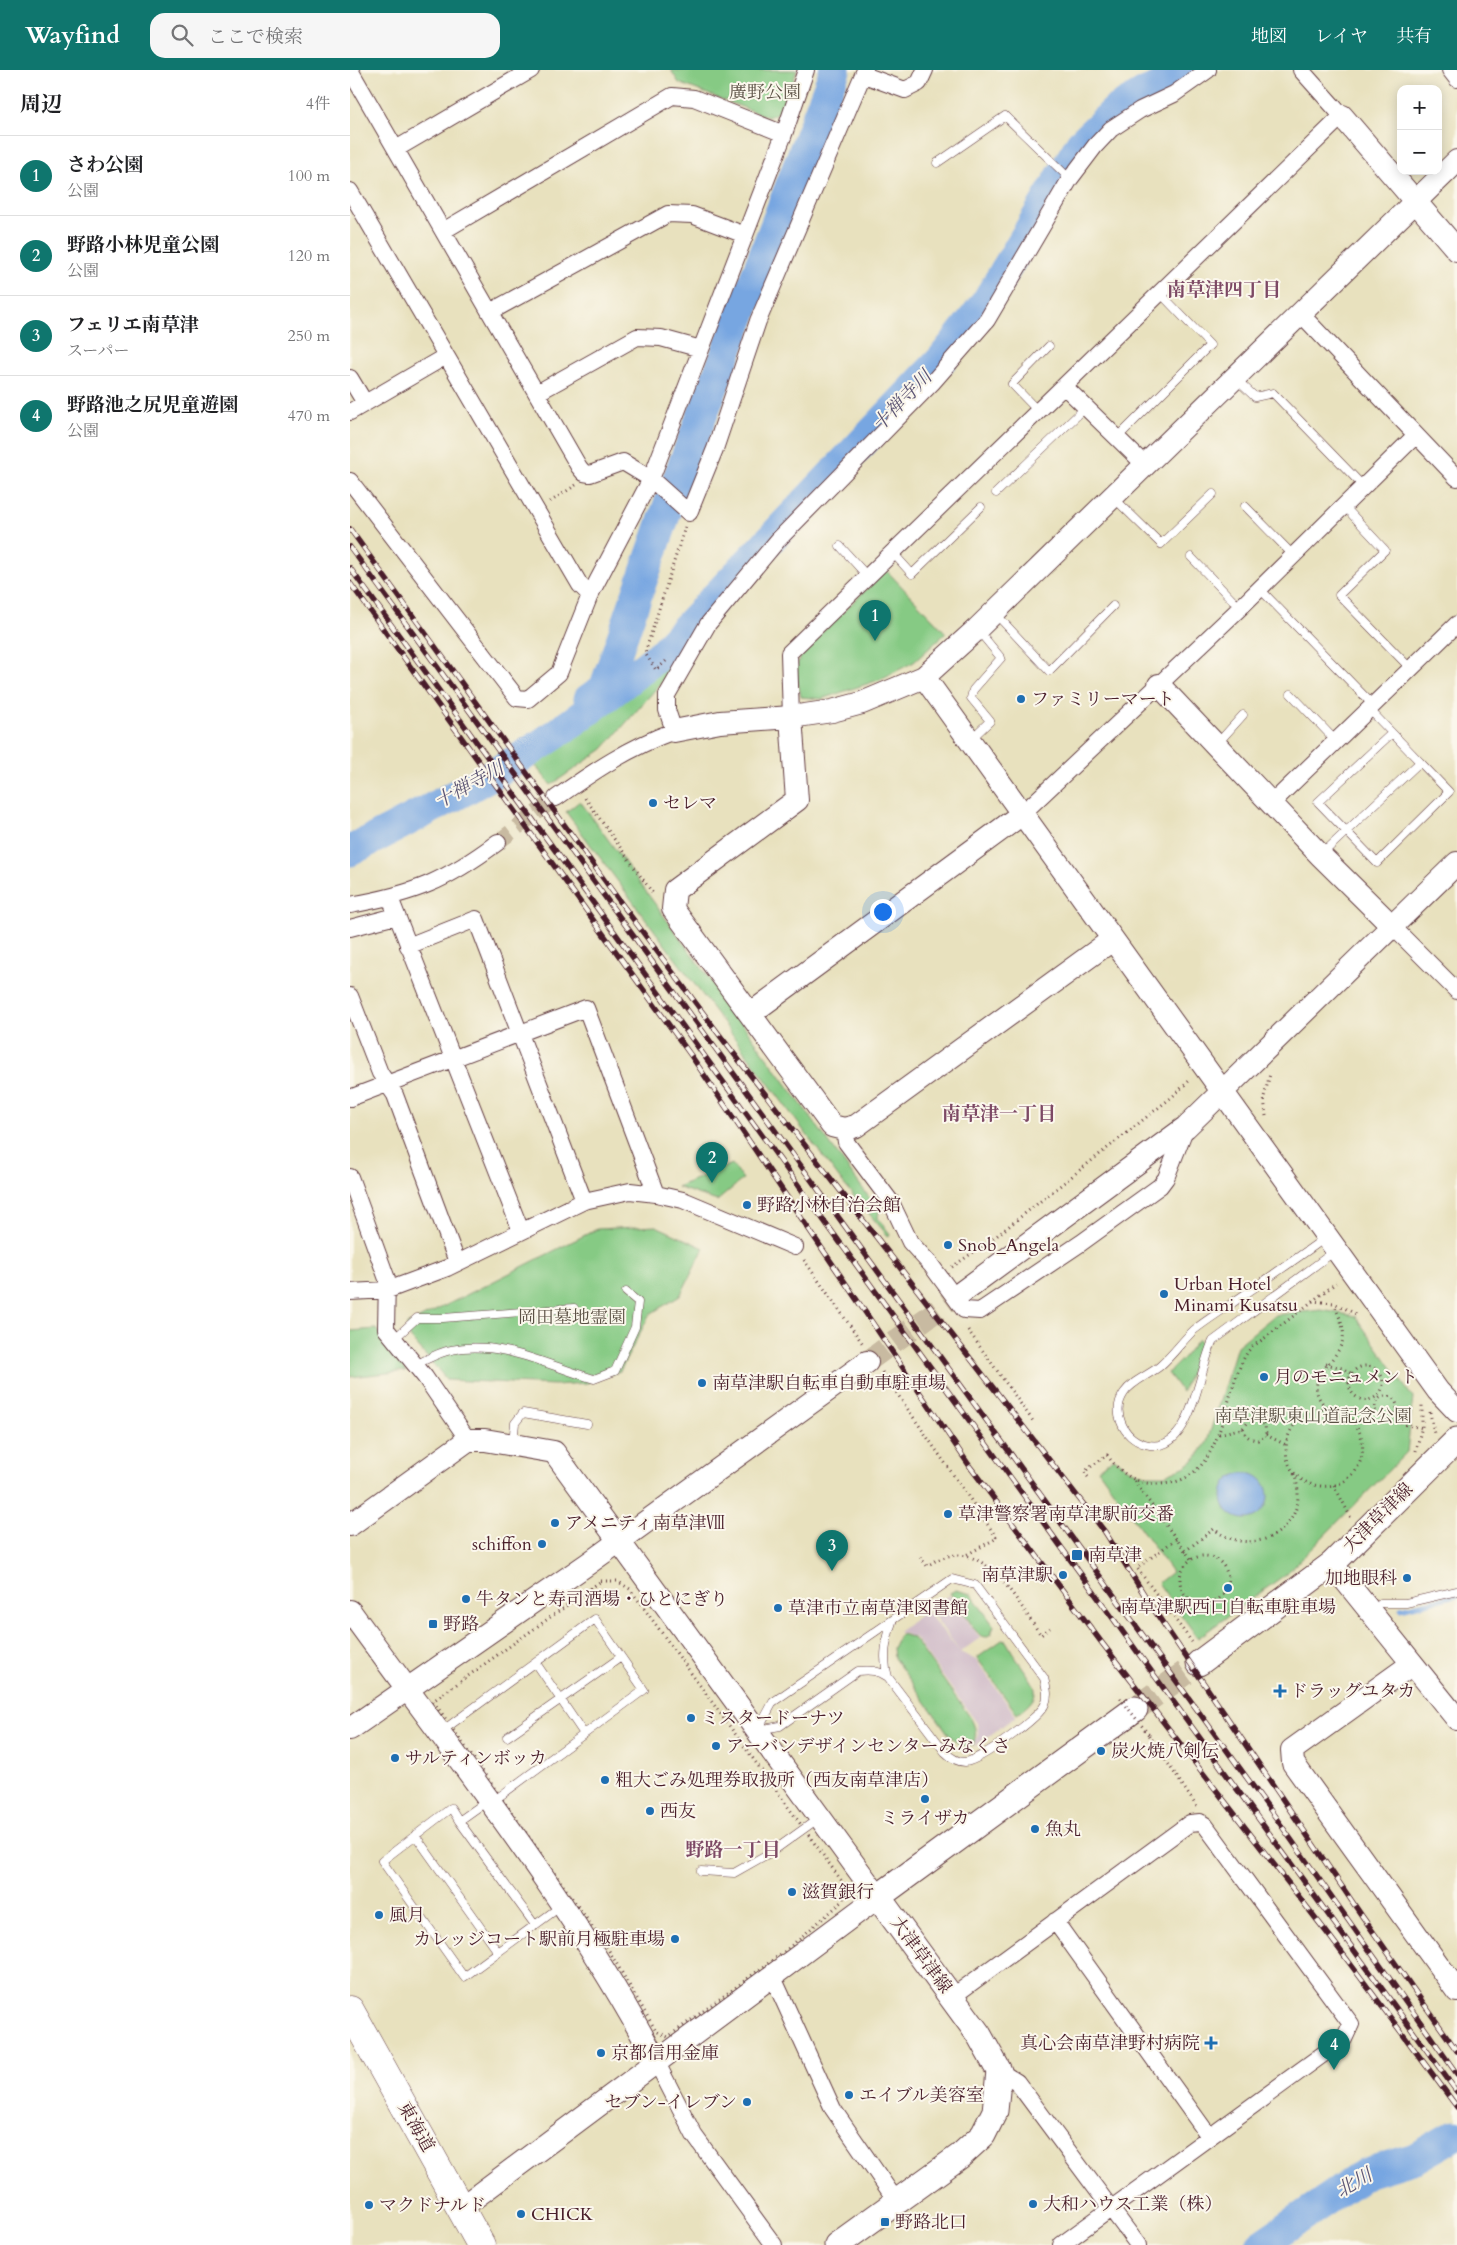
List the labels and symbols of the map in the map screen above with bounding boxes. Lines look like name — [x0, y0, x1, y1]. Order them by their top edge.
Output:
park label: 廣野公園 — [729, 80, 801, 105]
district label: 南草津四丁目 — [1167, 277, 1281, 303]
water label: 十禅寺川 — [866, 363, 939, 437]
pin: 1 — [859, 600, 891, 641]
place label: ファミリーマート — [1031, 687, 1175, 712]
marker: ファミリーマート — [1015, 693, 1027, 705]
water label: 十禅寺川 — [429, 754, 510, 815]
place label: セレマ — [663, 791, 717, 816]
marker: セレマ — [647, 797, 659, 809]
your location — [870, 899, 896, 925]
district label: 南草津一丁目 — [942, 1101, 1056, 1127]
pin: 2 — [696, 1142, 728, 1183]
place label: 野路小林自治会館 — [757, 1193, 901, 1218]
marker: 野路小林自治会館 — [741, 1199, 753, 1211]
place label: Snob_Angela — [958, 1233, 1059, 1258]
marker: Snob_Angela — [942, 1239, 954, 1251]
place label: Urban Hotel Minami Kusatsu — [1174, 1272, 1298, 1318]
marker: Urban Hotel Minami Kusatsu — [1158, 1288, 1170, 1300]
park label: 岡田墓地霊園 — [518, 1305, 626, 1330]
place label: 月のモニュメント — [1274, 1365, 1418, 1390]
place label: 南草津駅自転車自動車駐車場 — [712, 1371, 946, 1396]
marker: 月のモニュメント — [1258, 1371, 1270, 1383]
marker: 南草津駅自転車自動車駐車場 — [696, 1377, 708, 1389]
park label: 南草津駅東山道記念公園 — [1214, 1404, 1412, 1429]
street label: 大津草津線 — [1337, 1477, 1419, 1559]
place label: 草津警察署南草津駅前交番 — [958, 1502, 1174, 1527]
marker: 草津警察署南草津駅前交番 — [942, 1508, 954, 1520]
place label: アメニティ南草津Ⅷ — [565, 1511, 724, 1536]
marker: アメニティ南草津Ⅷ — [549, 1517, 561, 1529]
pin: 3 — [816, 1530, 848, 1571]
place label: schiffon — [472, 1532, 533, 1557]
marker: schiffon — [536, 1538, 548, 1550]
place label: 南草津 — [1088, 1543, 1142, 1568]
marker: 南草津 — [1070, 1548, 1084, 1562]
place label: 南草津駅 — [981, 1563, 1053, 1588]
place label: 加地眼科 — [1325, 1566, 1397, 1591]
marker: 南草津駅 — [1057, 1569, 1069, 1581]
marker: 加地眼科 — [1401, 1572, 1413, 1584]
marker: 南草津駅西口自転車駐車場 — [1222, 1582, 1234, 1594]
place label: 牛タンと寿司酒場・ひとにぎり — [476, 1587, 728, 1612]
marker: 牛タンと寿司酒場・ひとにぎり — [460, 1593, 472, 1605]
place label: 南草津駅西口自転車駐車場 — [1120, 1595, 1336, 1620]
place label: 草津市立南草津図書館 — [788, 1596, 968, 1621]
marker: 草津市立南草津図書館 — [772, 1602, 784, 1614]
place label: 野路 — [443, 1612, 479, 1637]
marker: 野路 — [427, 1618, 439, 1630]
place label: ドラッグユタカ — [1290, 1679, 1415, 1704]
marker: ドラッグユタカ — [1274, 1685, 1286, 1697]
place label: ミスタードーナツ — [701, 1706, 845, 1731]
marker: ミスタードーナツ — [685, 1712, 697, 1724]
place label: アーバンデザインセンターみなくさ — [726, 1734, 1011, 1759]
place label: 炭火焼八剣伝 — [1111, 1739, 1219, 1764]
marker: アーバンデザインセンターみなくさ — [710, 1740, 722, 1752]
marker: 炭火焼八剣伝 — [1095, 1745, 1107, 1757]
place label: サルティンボッカ — [405, 1746, 547, 1771]
marker: サルティンボッカ — [389, 1752, 401, 1764]
place label: 粗大ごみ処理券取扱所（西友南草津店） — [615, 1768, 939, 1793]
marker: 粗大ごみ処理券取扱所（西友南草津店） — [599, 1774, 611, 1786]
marker: ミライザカ — [919, 1793, 931, 1805]
place label: 西友 — [660, 1799, 696, 1824]
marker: 西友 — [644, 1805, 656, 1817]
place label: ミライザカ — [880, 1806, 970, 1831]
place label: 魚丸 — [1045, 1817, 1081, 1842]
marker: 魚丸 — [1029, 1823, 1041, 1835]
district label: 野路一丁目 — [685, 1837, 781, 1863]
place label: 滋賀銀行 — [802, 1880, 874, 1905]
marker: 滋賀銀行 — [786, 1886, 798, 1898]
place label: 風月 — [389, 1903, 425, 1928]
marker: 風月 — [373, 1909, 385, 1921]
street label: 大津草津線 — [884, 1911, 958, 1999]
place label: カレッジコート駅前月極駐車場 — [413, 1927, 665, 1952]
marker: カレッジコート駅前月極駐車場 — [669, 1933, 681, 1945]
pin: 4 — [1318, 2029, 1350, 2070]
place label: 真心会南草津野村病院 — [1020, 2031, 1200, 2056]
marker: 真心会南草津野村病院 — [1204, 2036, 1218, 2050]
place label: 京都信用金庫 — [611, 2041, 719, 2066]
marker: 京都信用金庫 — [595, 2047, 607, 2059]
place label: エイブル美容室 — [859, 2083, 984, 2108]
marker: エイブル美容室 — [843, 2089, 855, 2101]
place label: セブン-イレブン — [604, 2090, 737, 2115]
marker: セブン-イレブン — [741, 2096, 753, 2108]
street label: 東海道 — [392, 2097, 440, 2157]
water label: 北川 — [1331, 2161, 1379, 2204]
place label: 大和ハウス工業（株） — [1043, 2192, 1222, 2217]
place label: マクドナルド — [379, 2193, 486, 2218]
marker: 大和ハウス工業（株） — [1027, 2198, 1039, 2210]
marker: マクドナルド — [363, 2199, 375, 2211]
place label: CHICK — [531, 2202, 594, 2227]
marker: CHICK — [515, 2208, 527, 2220]
place label: 野路北口 — [895, 2210, 967, 2235]
marker: 野路北口 — [879, 2216, 891, 2228]

